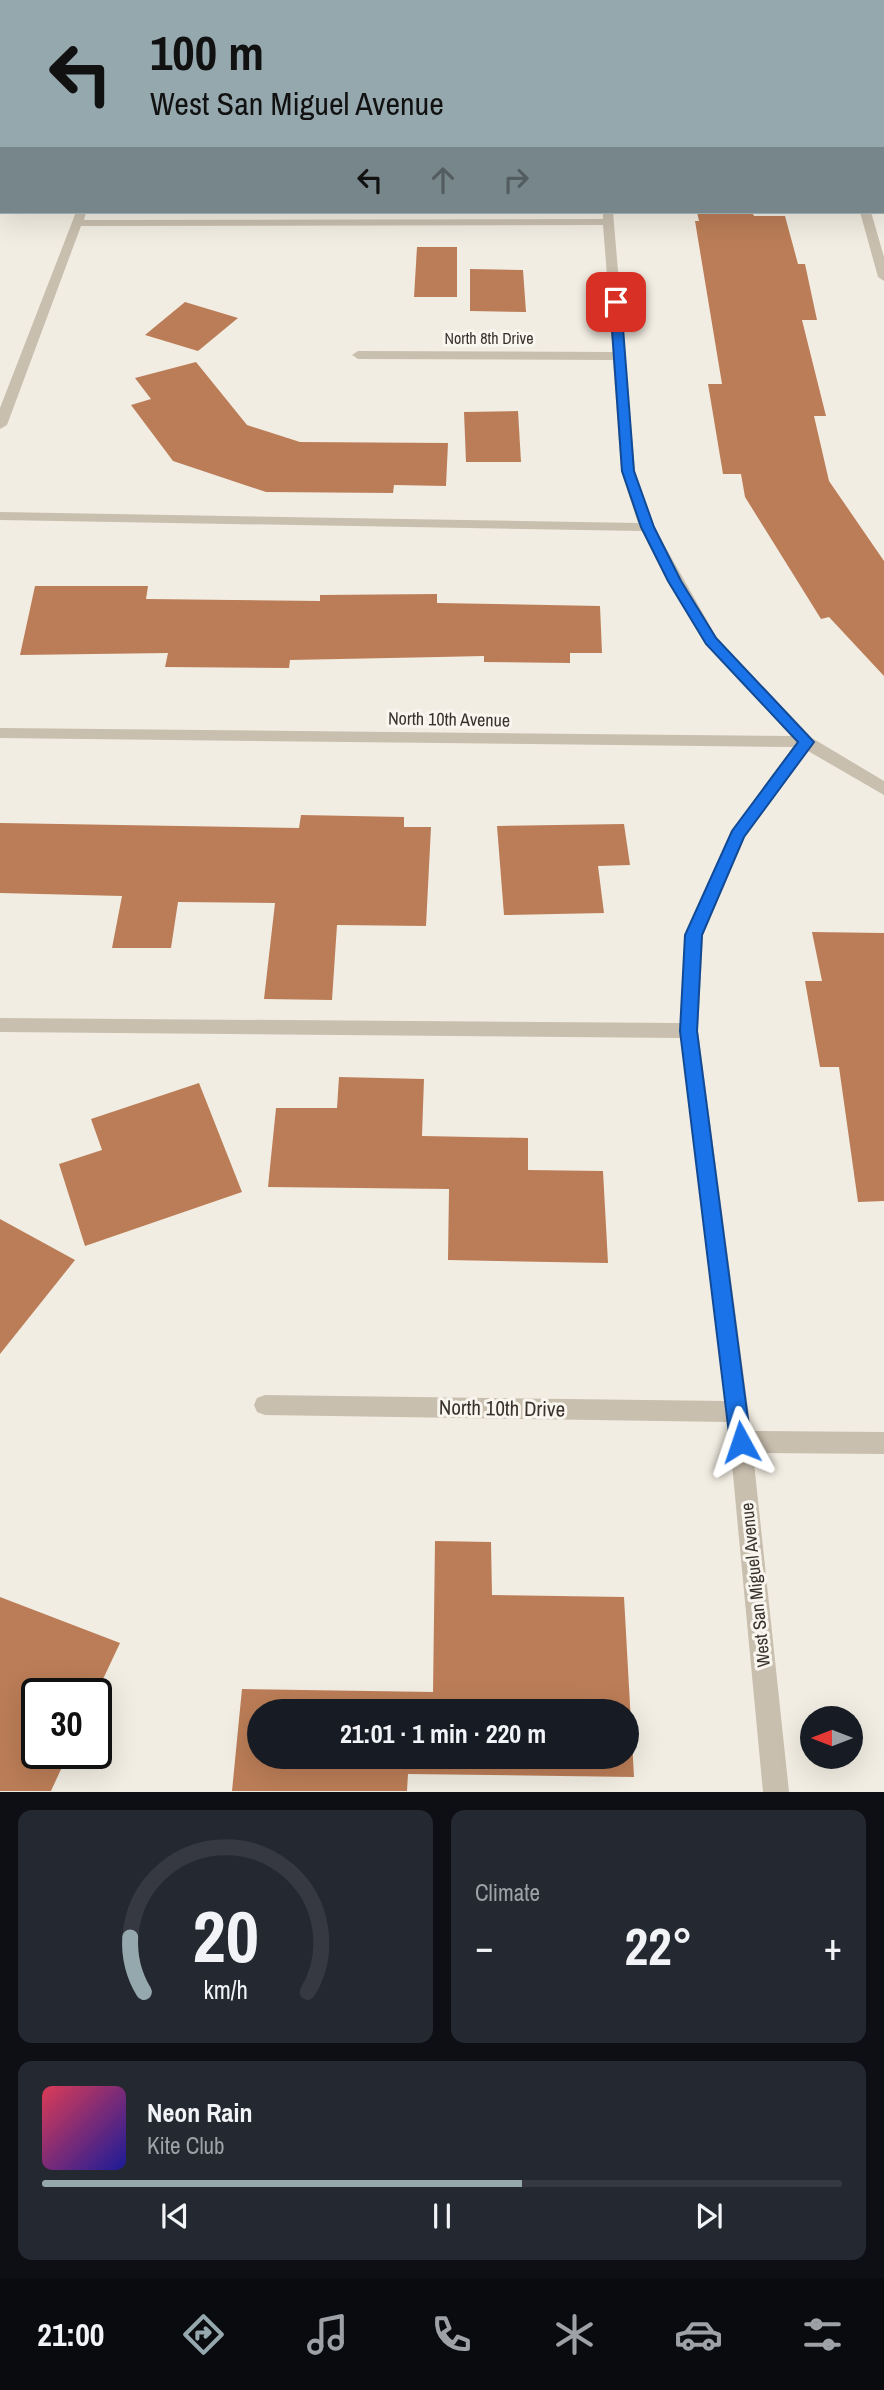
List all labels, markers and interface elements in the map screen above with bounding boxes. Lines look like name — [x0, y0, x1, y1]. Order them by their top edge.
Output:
text: 100 m — [150, 19, 264, 85]
icon: left — [35, 28, 126, 119]
text: West San Miguel Avenue — [150, 82, 444, 125]
icon: left — [351, 161, 389, 199]
icon: ahead — [424, 161, 462, 199]
icon: right — [497, 161, 535, 199]
pin — [586, 272, 646, 332]
icon: arrive — [597, 283, 635, 321]
street label: North 8th Drive — [445, 327, 533, 349]
street label: North 10th Avenue — [388, 705, 510, 733]
street label: North 10th Drive — [439, 1392, 565, 1424]
position arrow — [704, 1405, 778, 1479]
street label: West San Miguel Avenue — [734, 1502, 776, 1668]
speed limit sign: 30 — [21, 1678, 112, 1769]
north arrow — [800, 1706, 863, 1769]
map controls — [800, 1706, 863, 1769]
text: 21:01 · 1 min · 220 m — [340, 1716, 546, 1751]
text: Climate — [475, 1877, 540, 1908]
text: 20 — [192, 1888, 259, 1986]
text: 22° — [624, 1911, 693, 1981]
text: − — [475, 1921, 493, 1972]
text: + — [824, 1921, 842, 1972]
text: km/h — [203, 1973, 248, 2007]
text: Neon Rain — [147, 2095, 252, 2130]
text: Kite Club — [147, 2130, 225, 2161]
icon: previous — [156, 2197, 194, 2235]
icon: pause — [423, 2197, 461, 2235]
icon: next — [690, 2197, 728, 2235]
icon: directions — [179, 2310, 228, 2359]
icon: music — [303, 2310, 352, 2359]
icon: phone — [427, 2310, 476, 2359]
icon: climate — [550, 2310, 599, 2359]
icon: car — [674, 2310, 723, 2359]
icon: filters — [798, 2310, 847, 2359]
text: 21:00 — [37, 2313, 104, 2356]

